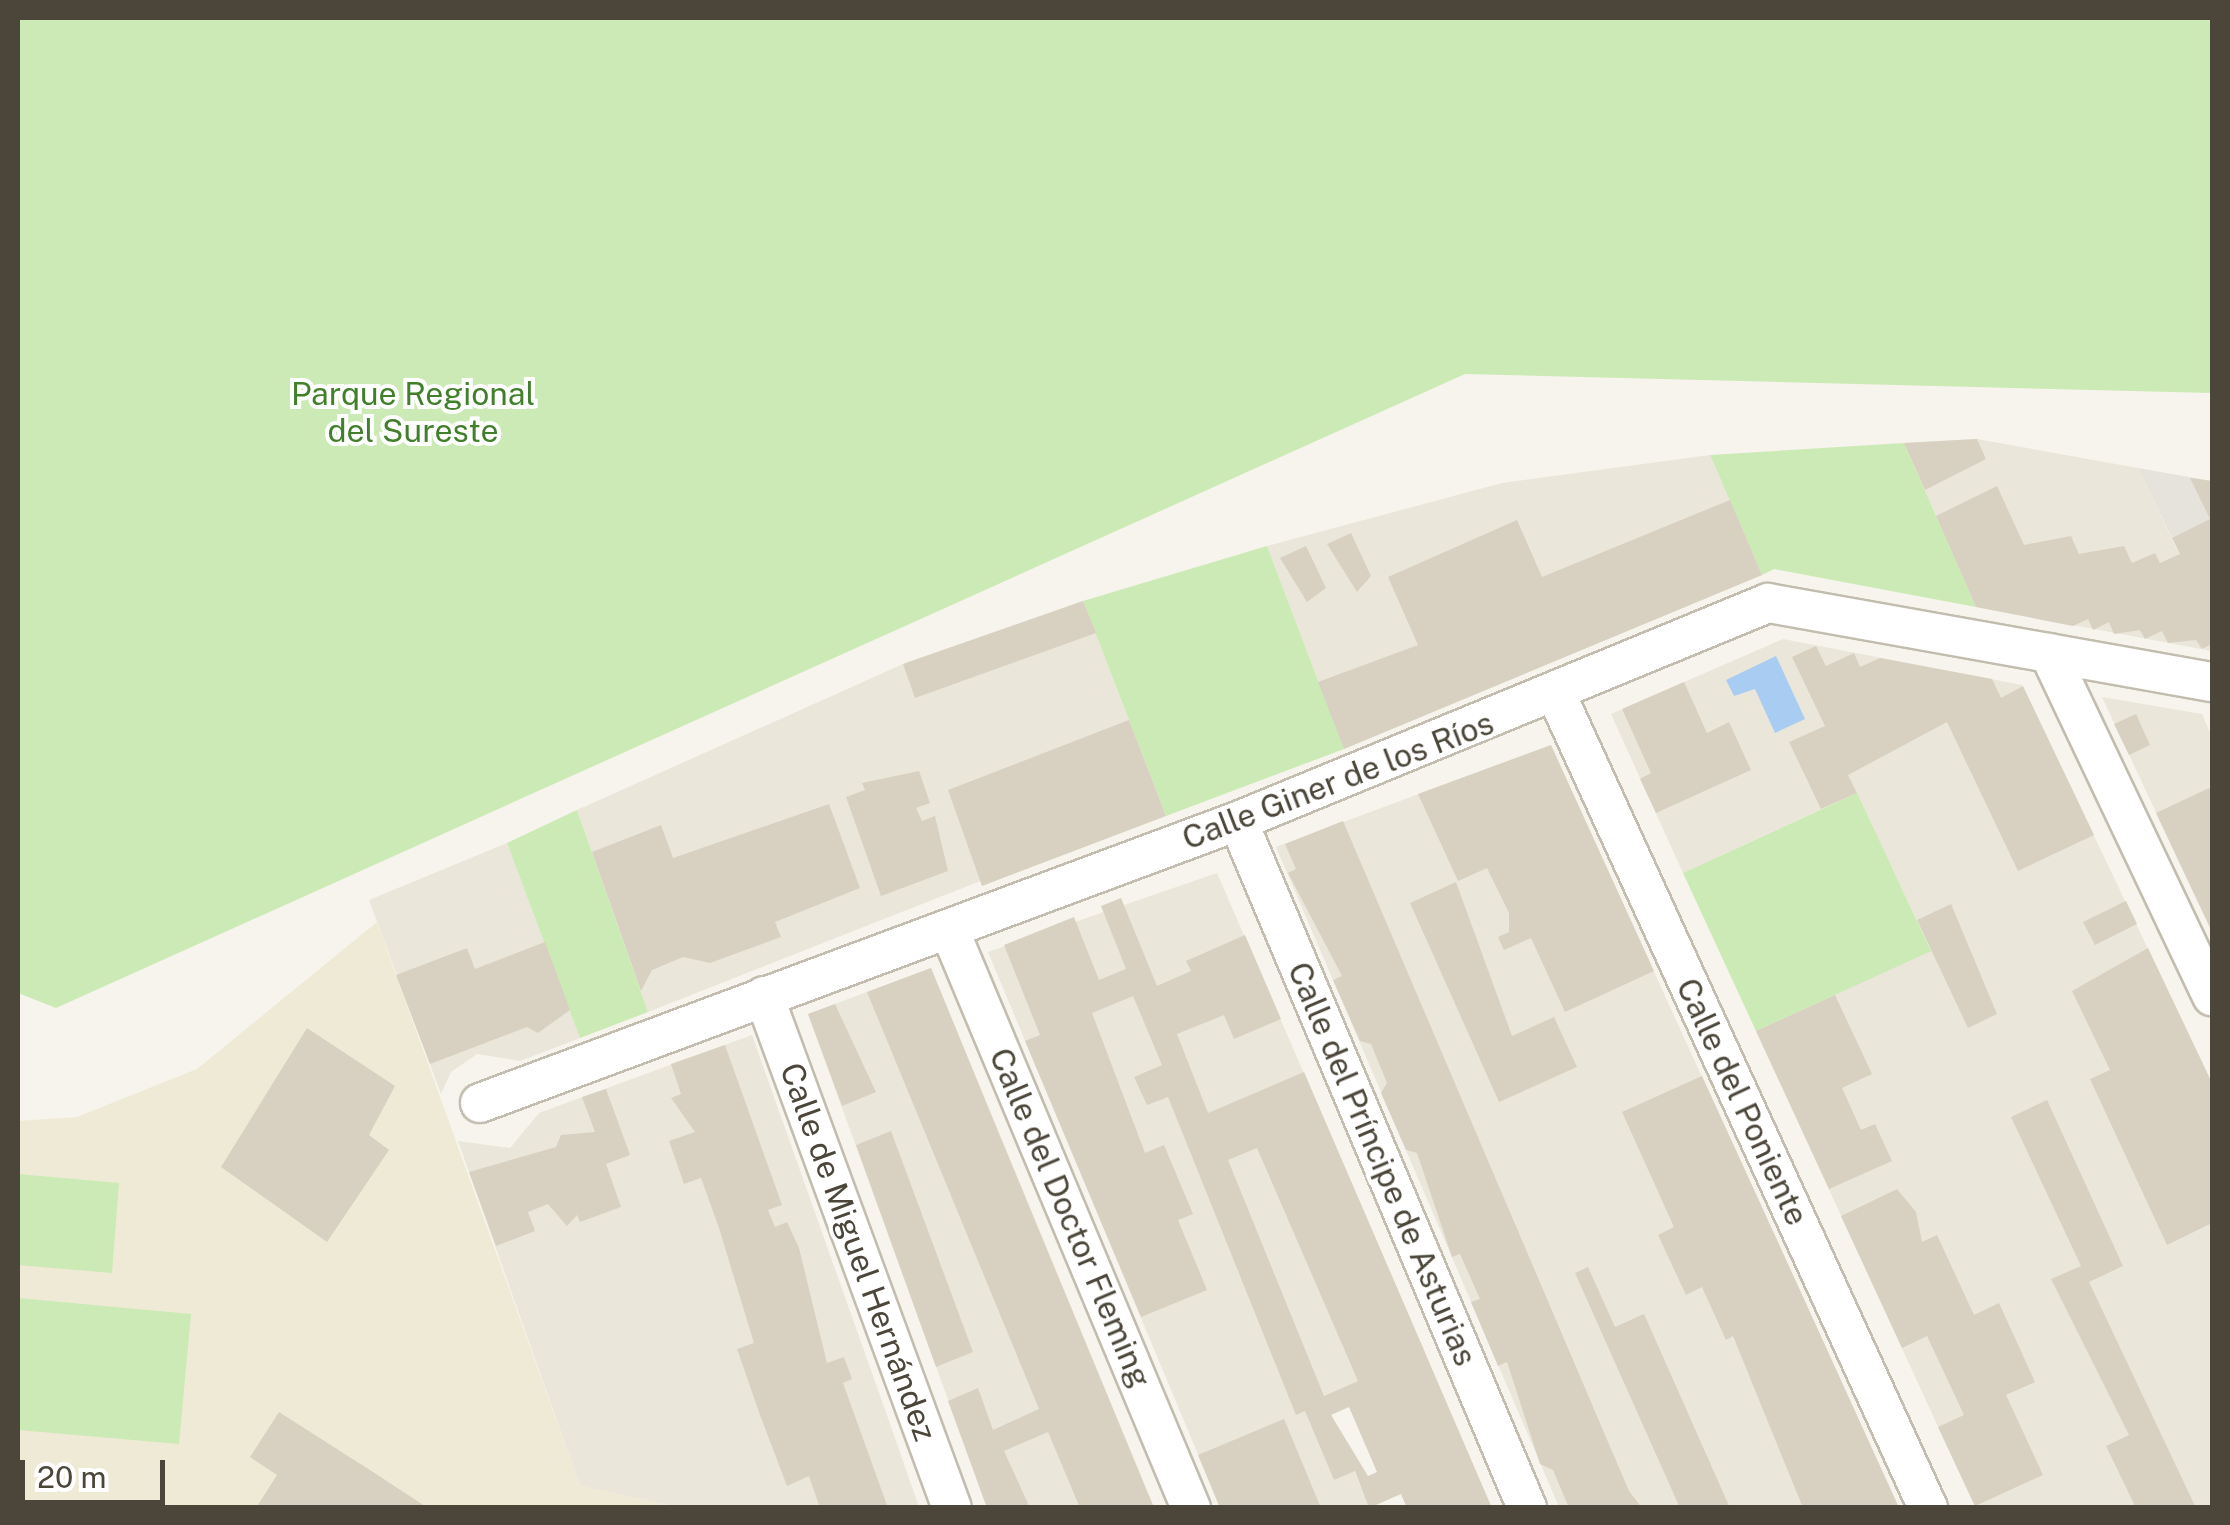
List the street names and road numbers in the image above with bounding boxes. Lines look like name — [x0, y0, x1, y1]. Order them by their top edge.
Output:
street label: Calle Giner de los Ríos — [1177, 704, 1499, 858]
street label: Calle del Príncipe de Asturias — [1279, 956, 1485, 1372]
street label: Calle del Poniente — [1668, 972, 1816, 1232]
street label: Calle del Doctor Fleming — [981, 1042, 1159, 1394]
street label: Calle de Miguel Hernández — [772, 1057, 944, 1447]

